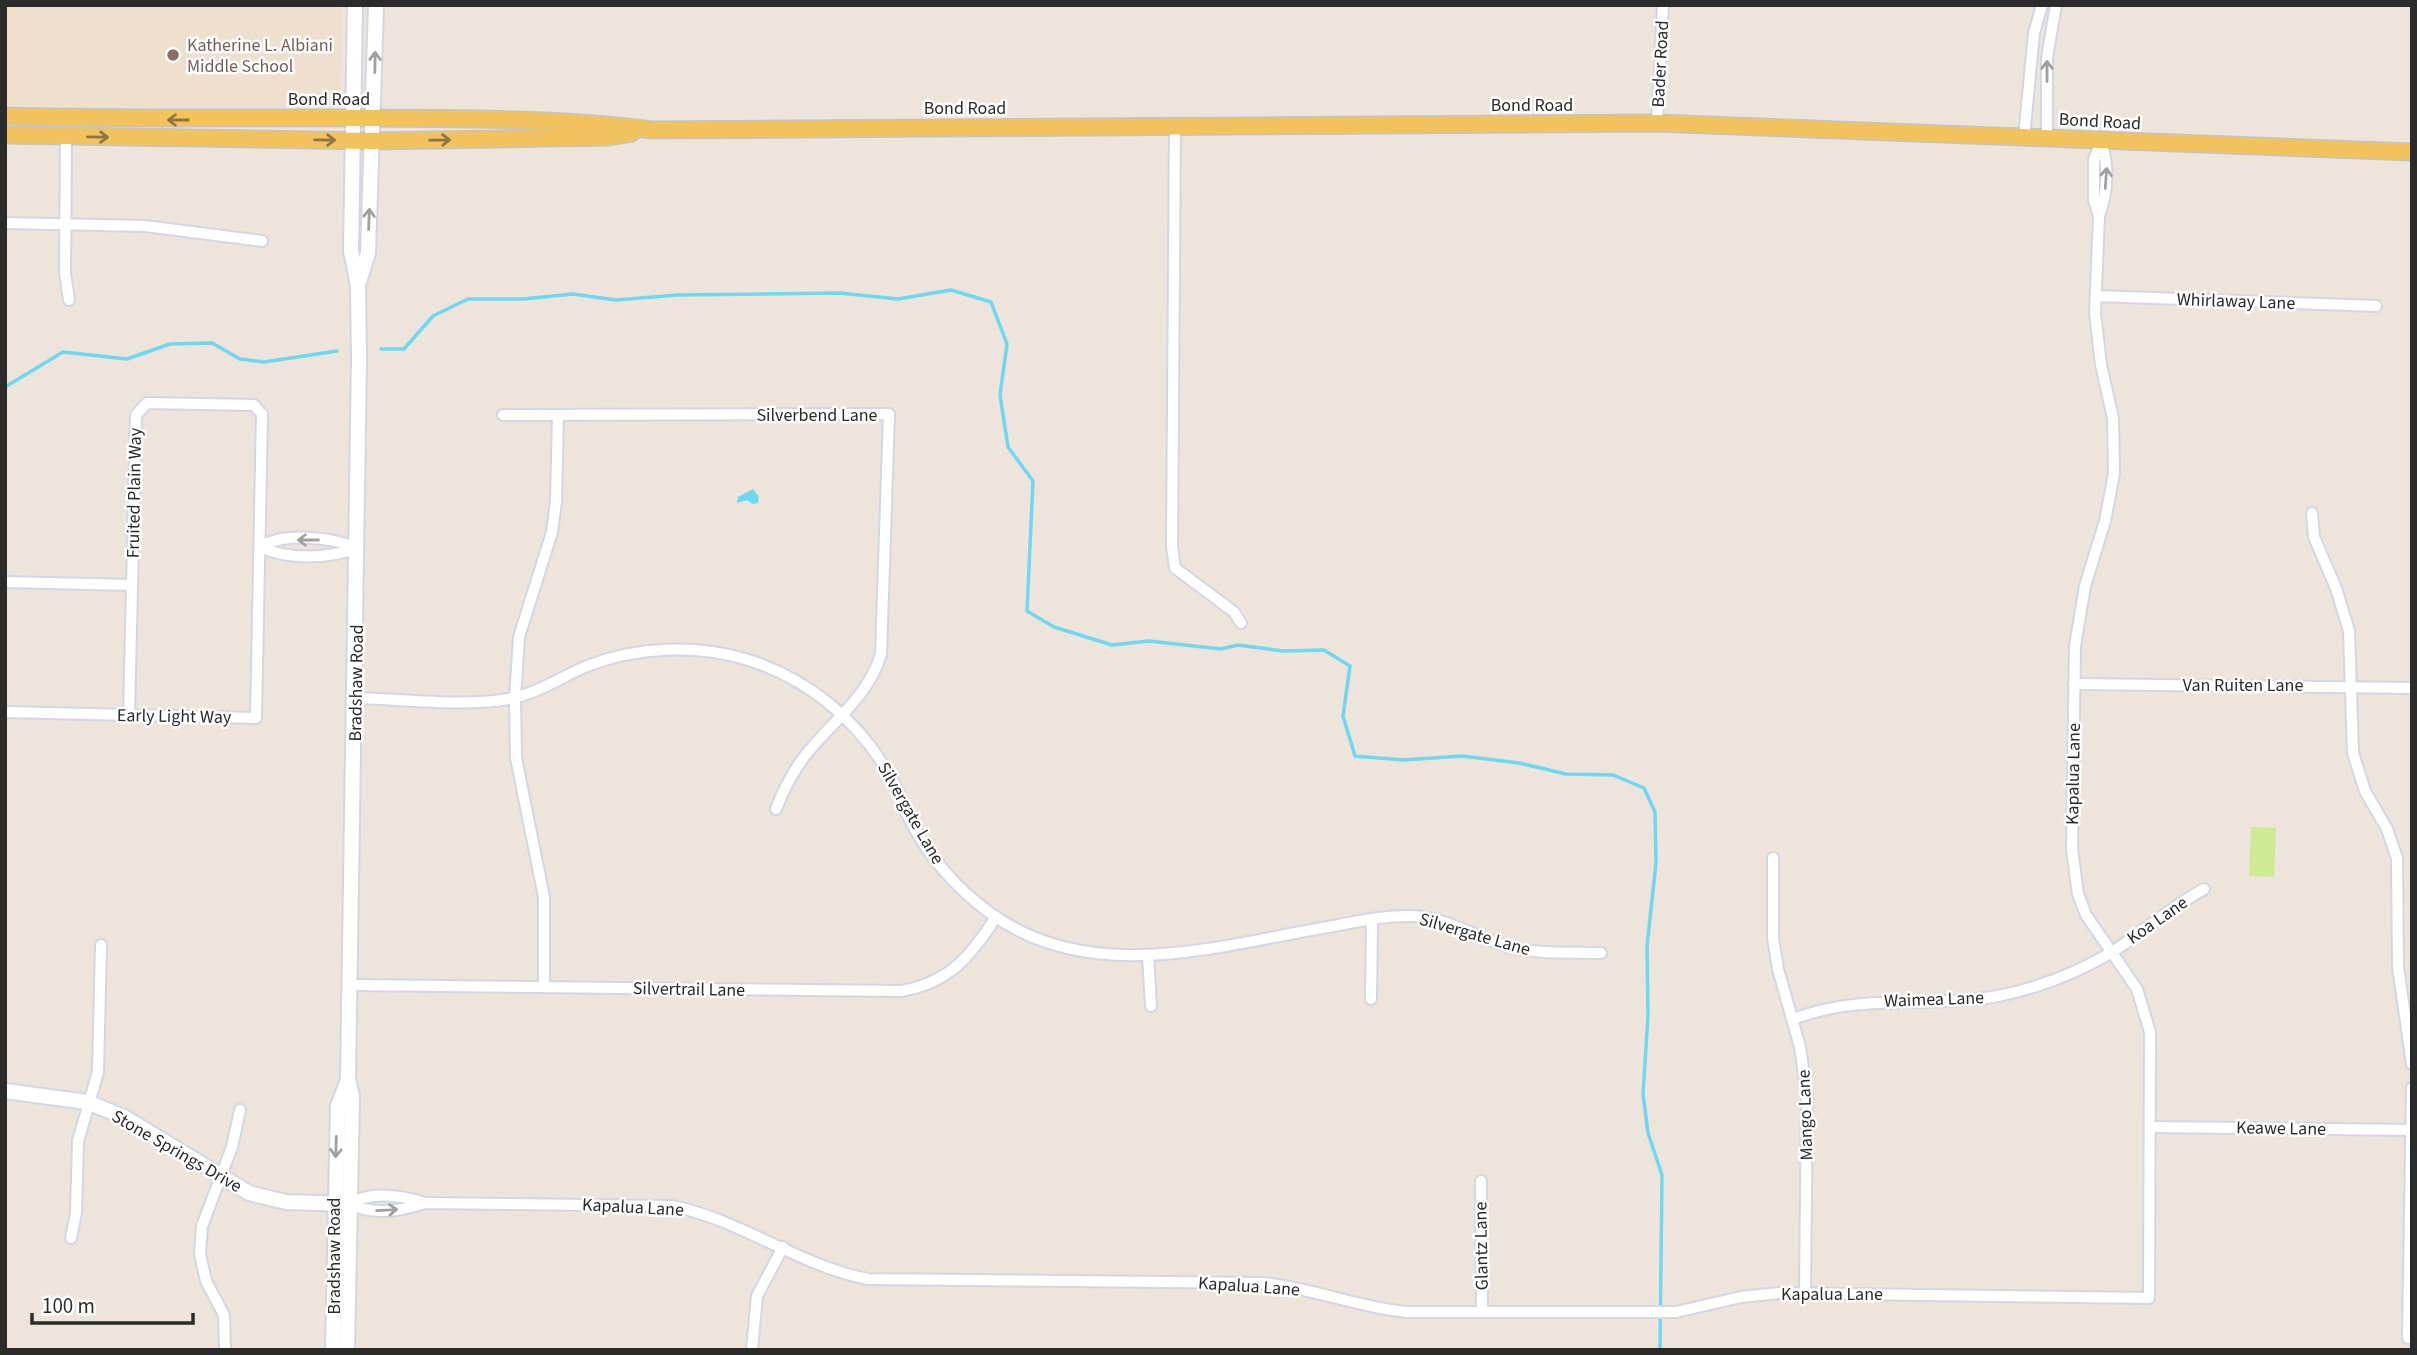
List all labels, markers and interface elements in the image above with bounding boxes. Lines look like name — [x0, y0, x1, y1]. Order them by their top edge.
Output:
street label: Bader Road — [1646, 20, 1675, 108]
place label: Katherine L. Albiani Middle School — [187, 33, 333, 79]
marker: Katherine L. Albiani Middle School — [165, 47, 181, 63]
one-way arrow — [368, 51, 382, 74]
one-way arrow — [2040, 60, 2054, 83]
street label: Bond Road — [288, 87, 370, 112]
street label: Bond Road — [1491, 93, 1573, 118]
street label: Bond Road — [924, 96, 1006, 121]
street label: Bond Road — [2058, 107, 2142, 136]
one-way arrow — [167, 113, 190, 126]
one-way arrow — [86, 130, 109, 144]
one-way arrow — [314, 133, 337, 147]
one-way arrow — [428, 133, 451, 146]
one-way arrow — [2100, 167, 2113, 190]
one-way arrow — [363, 207, 376, 230]
street label: Whirlaway Lane — [2176, 287, 2296, 316]
street label: Silverbend Lane — [756, 403, 878, 428]
street label: Fruited Plain Way — [121, 427, 148, 558]
one-way arrow — [297, 533, 320, 547]
street label: Bradshaw Road — [343, 624, 370, 742]
street label: Van Ruiten Lane — [2183, 673, 2303, 698]
street label: Early Light Way — [117, 703, 232, 730]
street label: Kapalua Lane — [2060, 723, 2087, 825]
street label: Silvergate Lane — [871, 757, 950, 869]
street label: Koa Lane — [2122, 890, 2193, 950]
street label: Silvergate Lane — [1416, 907, 1533, 962]
street label: Silvertrail Lane — [633, 976, 745, 1003]
street label: Waimea Lane — [1883, 985, 1985, 1014]
street label: Mango Lane — [1791, 1069, 1820, 1161]
street label: Stone Springs Drive — [107, 1104, 246, 1199]
street label: Keawe Lane — [2236, 1115, 2326, 1142]
one-way arrow — [330, 1135, 343, 1158]
street label: Kapalua Lane — [581, 1192, 685, 1223]
street label: Bradshaw Road — [322, 1197, 347, 1315]
street label: Glantz Lane — [1468, 1201, 1495, 1290]
one-way arrow — [375, 1203, 398, 1216]
street label: Kapalua Lane — [1197, 1270, 1301, 1303]
scale bar — [32, 1282, 192, 1326]
street label: Kapalua Lane — [1781, 1282, 1883, 1307]
text: 100 m — [42, 1291, 95, 1321]

